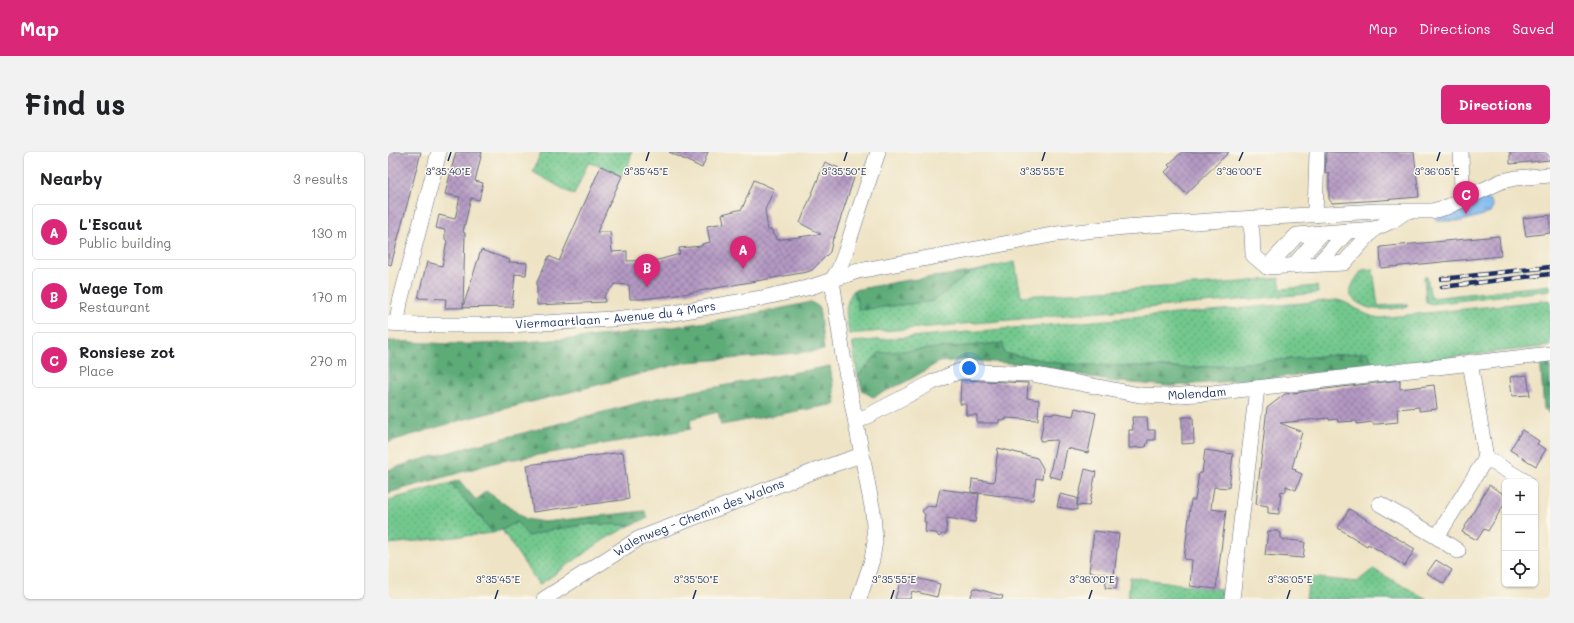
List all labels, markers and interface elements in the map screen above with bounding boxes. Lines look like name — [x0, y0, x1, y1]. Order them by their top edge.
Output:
text: Map — [20, 16, 59, 41]
text: Map — [1369, 19, 1397, 38]
text: Directions — [1419, 19, 1490, 38]
text: Saved — [1512, 19, 1554, 38]
button: Directions — [1441, 85, 1550, 124]
text: Find us — [24, 86, 125, 122]
text: 3°35'40"E — [426, 164, 471, 178]
text: 3°35'45"E — [624, 164, 669, 178]
text: 3°35'50"E — [822, 164, 867, 178]
text: 3°35'55"E — [1020, 164, 1065, 178]
text: 3°36'00"E — [1216, 164, 1262, 178]
text: 3°36'05"E — [1414, 164, 1460, 178]
text: Nearby — [40, 167, 102, 189]
text: 3 results — [293, 170, 348, 187]
pin: C — [1453, 181, 1479, 214]
text: L'Escaut — [79, 214, 142, 234]
text: A — [49, 224, 59, 241]
text: 130 m — [311, 224, 347, 241]
text: Public building — [79, 234, 171, 251]
pin: A — [730, 236, 756, 269]
pin: B — [634, 254, 660, 287]
text: Waege Tom — [79, 278, 163, 298]
text: B — [50, 288, 58, 305]
text: 170 m — [311, 288, 347, 305]
street label: Viermaartlaan - Avenue du 4 Mars — [515, 297, 717, 332]
text: Restaurant — [79, 298, 150, 315]
text: Ronsiese zot — [79, 342, 175, 362]
text: C — [49, 352, 59, 369]
text: 270 m — [310, 352, 347, 369]
your location — [959, 358, 979, 378]
text: Place — [79, 362, 114, 379]
street label: Molendam — [1167, 382, 1227, 403]
street label: Walenweg - Chemin des Walons — [610, 474, 787, 560]
map controls — [1502, 479, 1538, 587]
button: + — [1502, 479, 1538, 515]
button: − — [1502, 515, 1538, 551]
button: locate — [1502, 551, 1538, 587]
text: 3°35'45"E — [476, 572, 521, 586]
text: 3°35'50"E — [674, 572, 719, 586]
text: 3°35'55"E — [872, 572, 917, 586]
text: 3°36'00"E — [1069, 572, 1115, 586]
text: 3°36'05"E — [1267, 572, 1313, 586]

